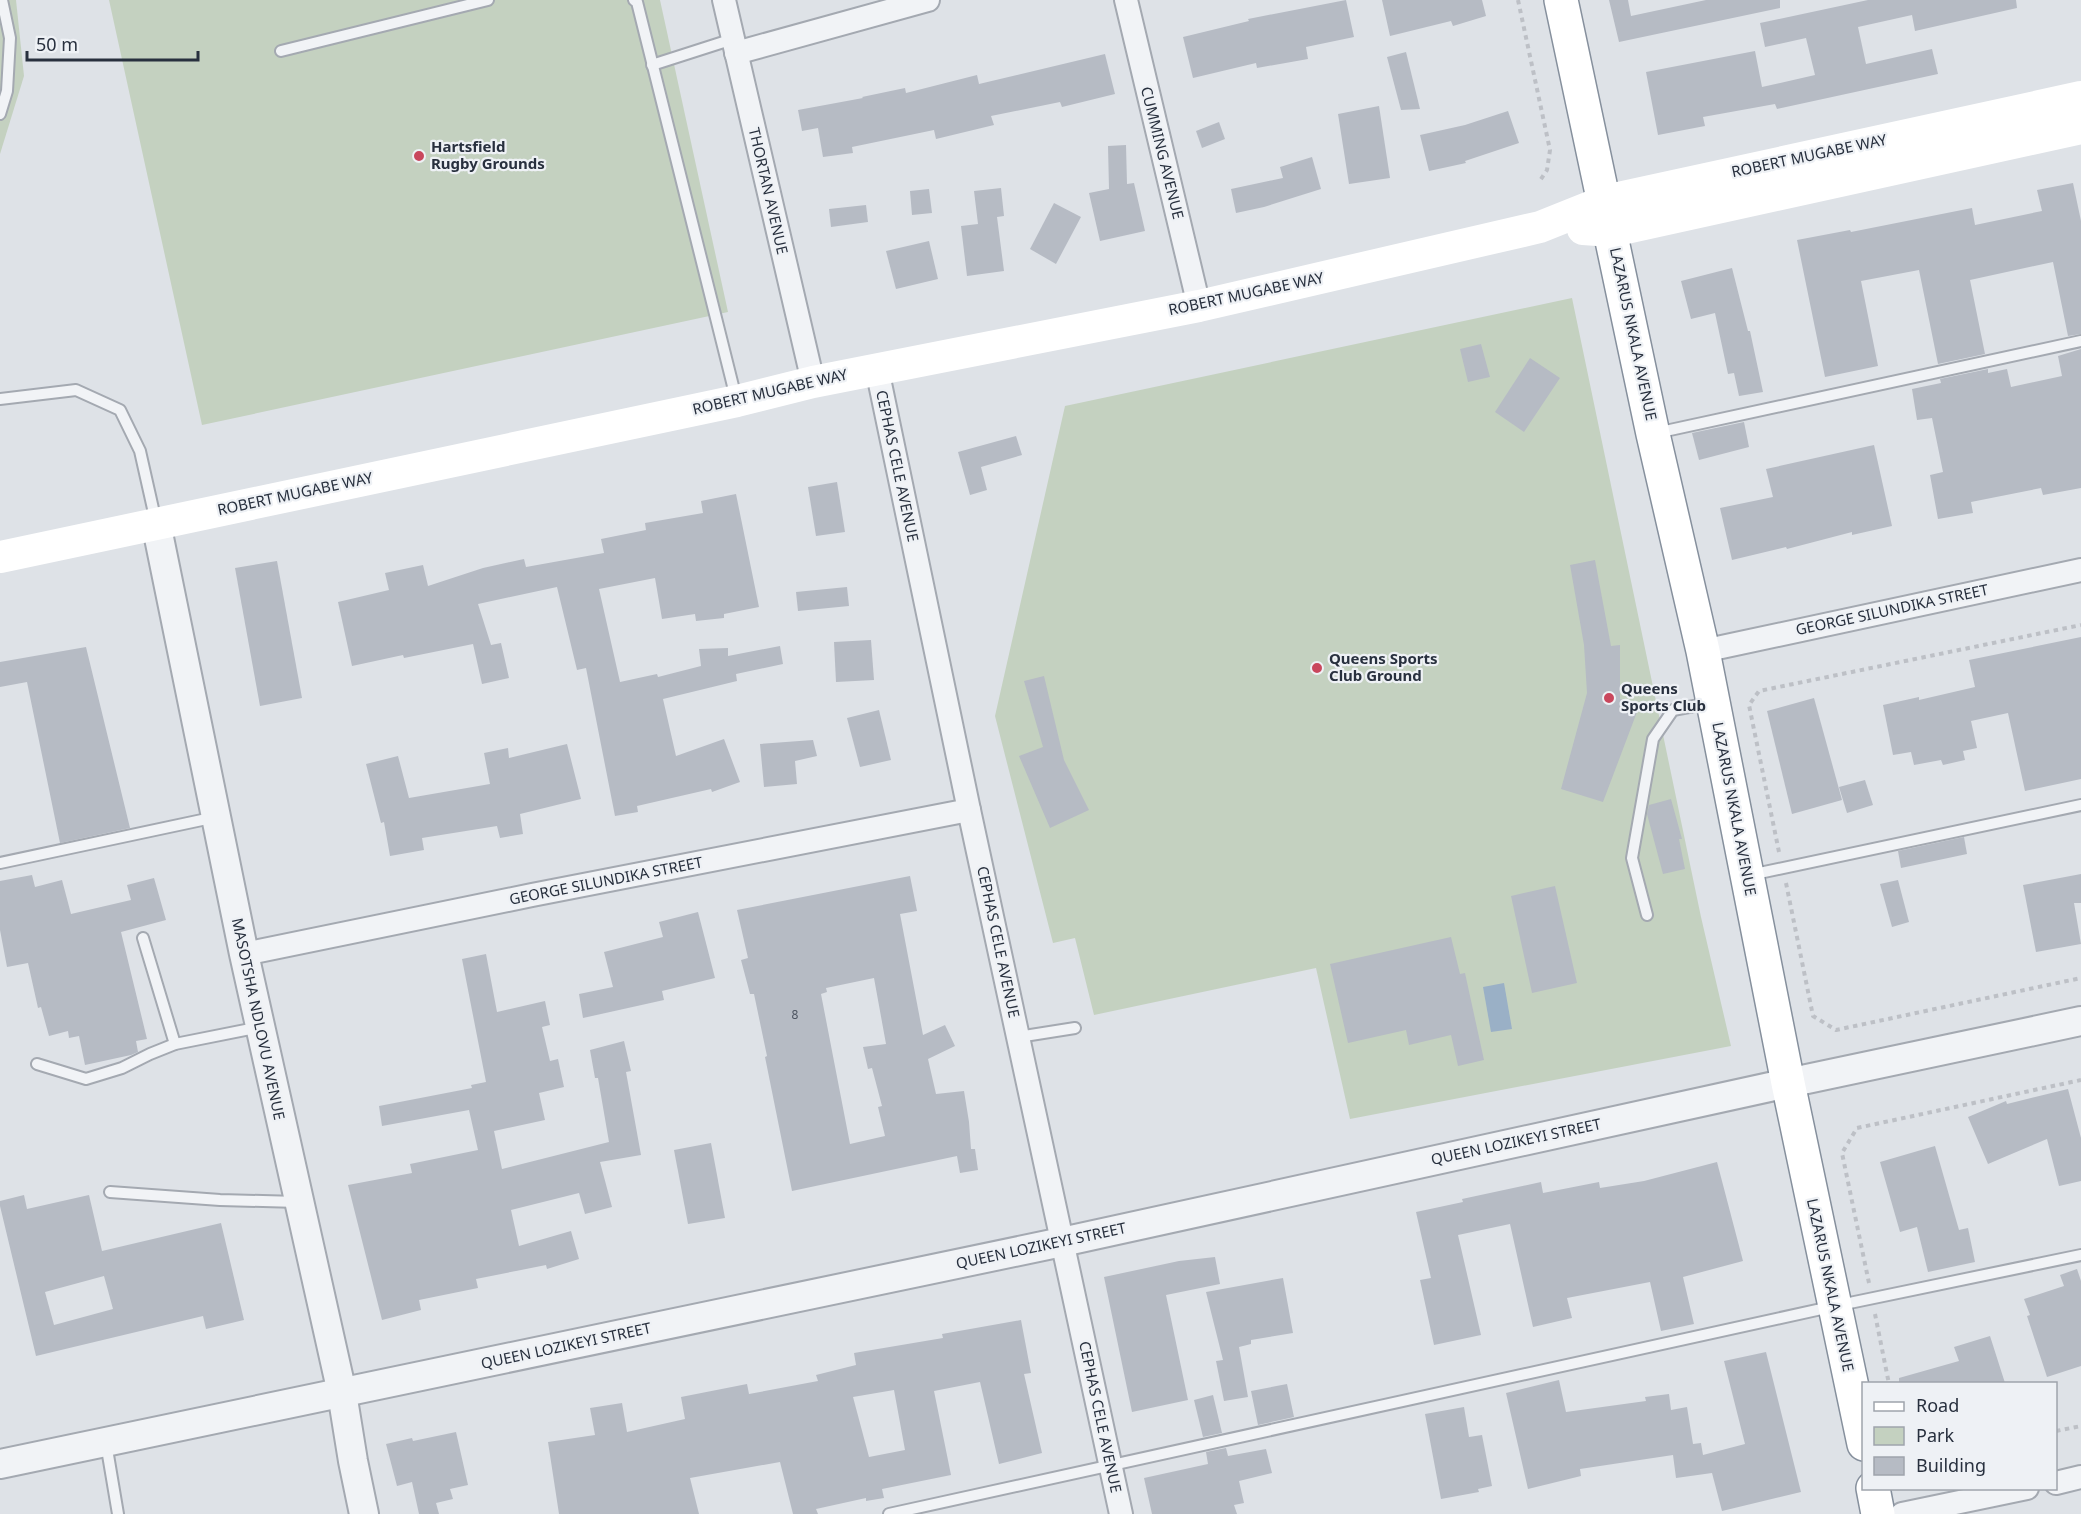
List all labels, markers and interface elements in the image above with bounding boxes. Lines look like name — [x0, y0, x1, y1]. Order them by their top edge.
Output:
scale bar — [27, 24, 198, 62]
text: 50 m — [36, 32, 78, 56]
street label: CUMMING AVENUE — [1137, 84, 1189, 221]
street label: THORTAN AVENUE — [745, 125, 793, 256]
street label: ROBERT MUGABE WAY — [1729, 129, 1889, 181]
place label: Hartsfield Rugby Grounds — [431, 136, 545, 173]
marker: Hartsfield Rugby Grounds — [412, 149, 426, 163]
street label: LAZARUS NKALA AVENUE — [1606, 245, 1662, 422]
street label: ROBERT MUGABE WAY — [1166, 267, 1326, 319]
street label: ROBERT MUGABE WAY — [690, 363, 850, 419]
street label: CEPHAS CELE AVENUE — [872, 388, 924, 544]
street label: ROBERT MUGABE WAY — [215, 467, 375, 519]
street label: GEORGE SILUNDIKA STREET — [1794, 579, 1991, 639]
place label: Queens Sports Club Ground — [1329, 648, 1438, 685]
marker: Queens Sports Club Ground — [1310, 661, 1324, 675]
place label: Queens Sports Club — [1621, 678, 1706, 715]
marker: Queens Sports Club — [1602, 691, 1616, 705]
street label: LAZARUS NKALA AVENUE — [1708, 720, 1762, 897]
street label: GEORGE SILUNDIKA STREET — [507, 851, 705, 909]
street label: CEPHAS CELE AVENUE — [973, 864, 1025, 1020]
street label: MASOTSHA NDLOVU AVENUE — [228, 916, 290, 1122]
house number: 8 — [792, 1006, 799, 1023]
street label: QUEEN LOZIKEYI STREET — [1429, 1113, 1603, 1169]
street label: LAZARUS NKALA AVENUE — [1803, 1196, 1859, 1373]
street label: QUEEN LOZIKEYI STREET — [954, 1217, 1128, 1273]
street label: QUEEN LOZIKEYI STREET — [479, 1317, 653, 1373]
street label: CEPHAS CELE AVENUE — [1075, 1339, 1127, 1495]
legend — [1862, 1382, 2057, 1490]
text: Road — [1916, 1393, 1959, 1417]
text: Park — [1916, 1423, 1954, 1447]
text: Building — [1916, 1453, 1986, 1477]

